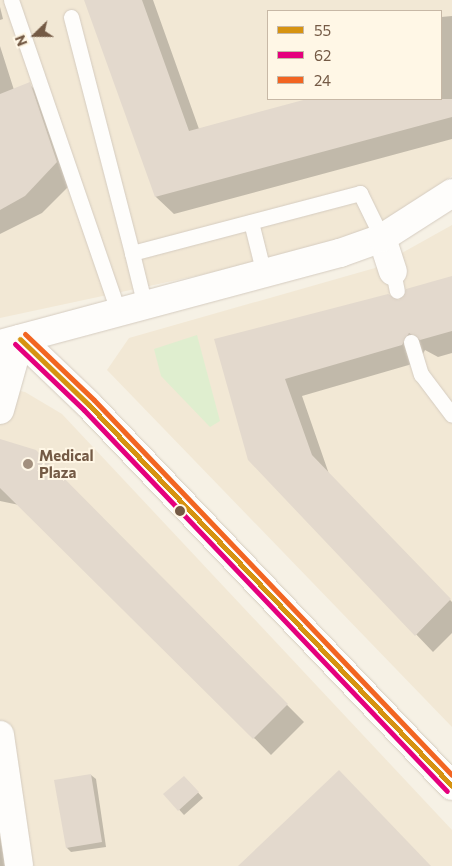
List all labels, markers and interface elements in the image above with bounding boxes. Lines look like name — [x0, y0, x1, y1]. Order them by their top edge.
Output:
north arrow — [10, 10, 60, 60]
legend — [267, 10, 442, 100]
text: 55 — [314, 21, 331, 39]
text: N — [11, 33, 30, 49]
text: 62 — [314, 46, 331, 64]
text: 24 — [314, 71, 331, 89]
place label: Medical Plaza — [39, 446, 93, 481]
marker: Medical Plaza — [21, 457, 35, 471]
unlabelled marker — [175, 506, 185, 516]

